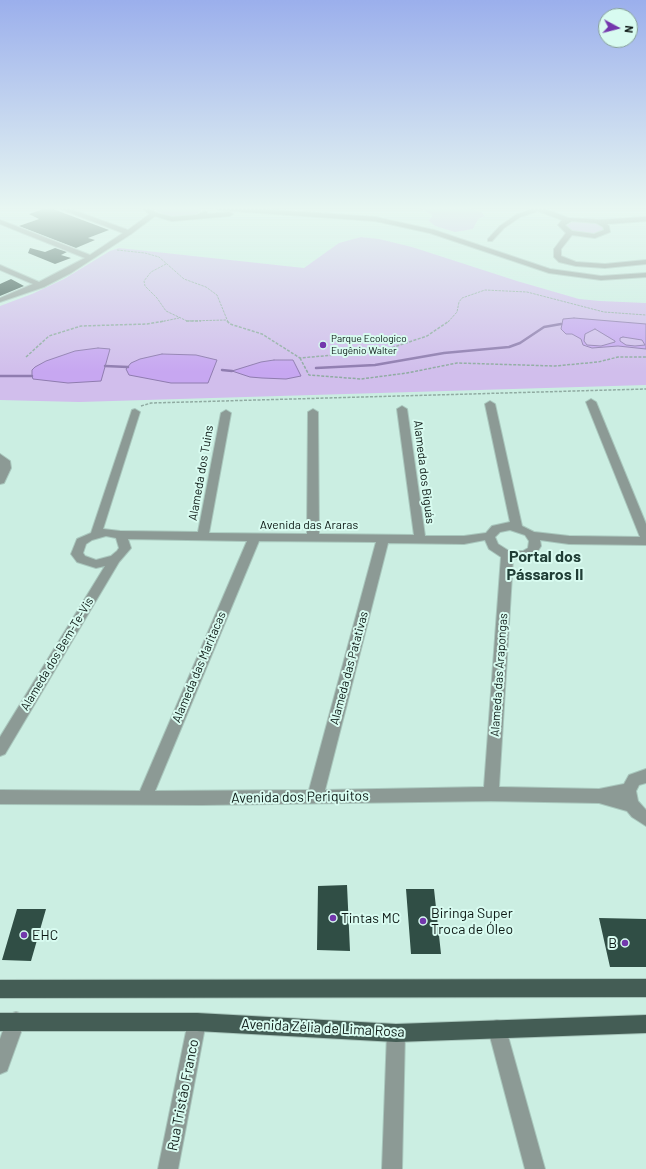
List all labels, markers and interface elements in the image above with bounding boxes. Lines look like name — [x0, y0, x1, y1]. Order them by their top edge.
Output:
north arrow — [598, 8, 638, 48]
text: N — [623, 25, 636, 34]
place label: Parque Ecologico Eugênio Walter — [331, 333, 407, 356]
marker: Parque Ecologico Eugênio Walter — [318, 340, 328, 350]
street label: Alameda dos Biguás — [411, 419, 437, 525]
street label: Alameda dos Tuins — [186, 424, 216, 522]
street label: Avenida das Araras — [260, 518, 358, 532]
district label: Portal dos Pássaros II — [507, 547, 583, 585]
street label: Alameda dos Bem-Te-Vis — [17, 595, 97, 713]
street label: Alameda das Maritacas — [169, 609, 229, 725]
street label: Alameda das Patativas — [327, 610, 371, 726]
street label: Alameda das Arapongas — [487, 613, 511, 737]
street label: Avenida dos Periquitos — [231, 787, 369, 807]
place label: Biringa Super Troca de Óleo — [431, 905, 513, 938]
place label: Tintas MC — [341, 910, 400, 926]
marker: Tintas MC — [328, 913, 338, 923]
marker: Biringa Super Troca de Óleo — [418, 916, 428, 926]
place label: EHC — [32, 927, 58, 943]
marker: EHC — [19, 930, 29, 940]
place label: B — [608, 935, 617, 951]
marker: B — [620, 938, 630, 948]
street label: Avenida Zélia de Lima Rosa — [241, 1015, 405, 1041]
street label: Rua Tristão Franco — [164, 1038, 202, 1152]

